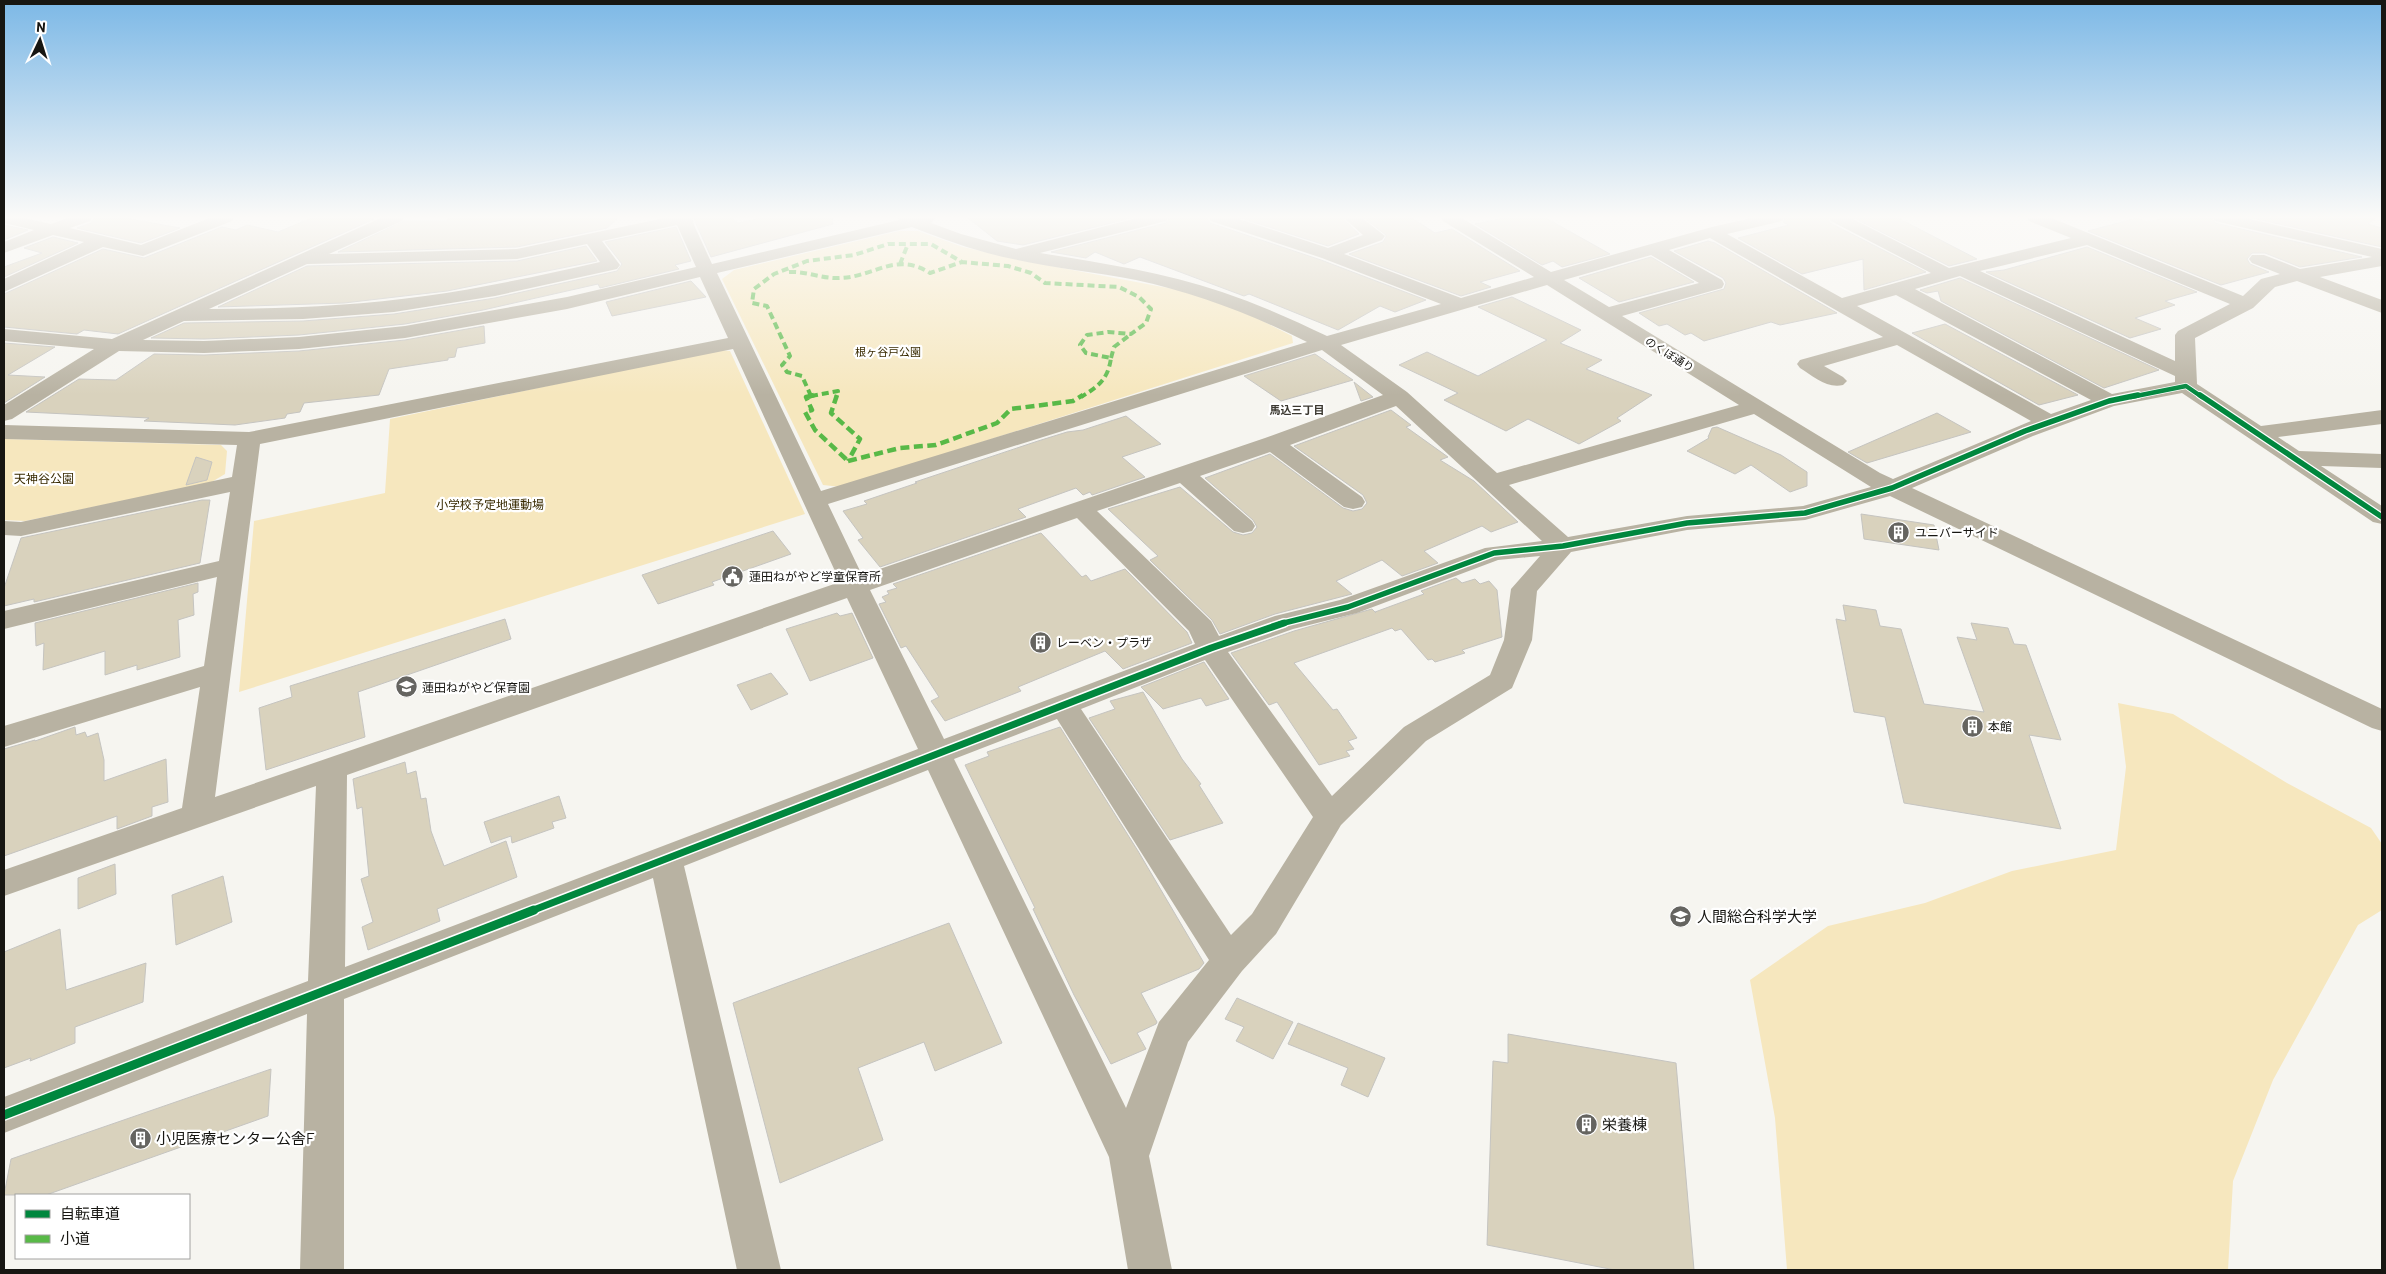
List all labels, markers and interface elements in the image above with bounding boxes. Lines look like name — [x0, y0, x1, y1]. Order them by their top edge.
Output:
north arrow — [15, 15, 65, 65]
text: N — [36, 18, 46, 35]
street label: のくぼ通り — [1643, 334, 1697, 374]
park label: 根ヶ谷戸公園 — [855, 345, 921, 358]
district label: 馬込三丁目 — [1270, 403, 1325, 416]
park label: 天神谷公園 — [14, 471, 74, 485]
park label: 小学校予定地運動場 — [436, 497, 544, 511]
building icon: ユニバーサイド — [1887, 520, 1911, 544]
place label: ユニバーサイド — [1915, 525, 1999, 539]
public building icon: 蓮田ねがやど学童保育所 — [721, 564, 745, 588]
place label: 蓮田ねがやど学童保育所 — [749, 569, 881, 583]
building icon: レーベン・プラザ — [1028, 630, 1052, 654]
place label: レーベン・プラザ — [1056, 635, 1152, 649]
school or university icon: 蓮田ねがやど保育園 — [394, 675, 418, 699]
place label: 蓮田ねがやど保育園 — [422, 680, 530, 694]
building icon: 本館 — [1960, 714, 1984, 738]
place label: 本館 — [1988, 719, 2012, 733]
school or university icon: 人間総合科学大学 — [1669, 904, 1693, 928]
place label: 人間総合科学大学 — [1697, 907, 1817, 925]
building icon: 栄養棟 — [1574, 1112, 1598, 1136]
place label: 栄養棟 — [1602, 1115, 1647, 1133]
building icon: 小児医療センター公舎F — [128, 1126, 152, 1150]
place label: 小児医療センター公舎F — [156, 1129, 315, 1147]
legend — [15, 1194, 190, 1259]
text: 自転車道 — [60, 1204, 120, 1222]
text: 小道 — [60, 1229, 90, 1247]

